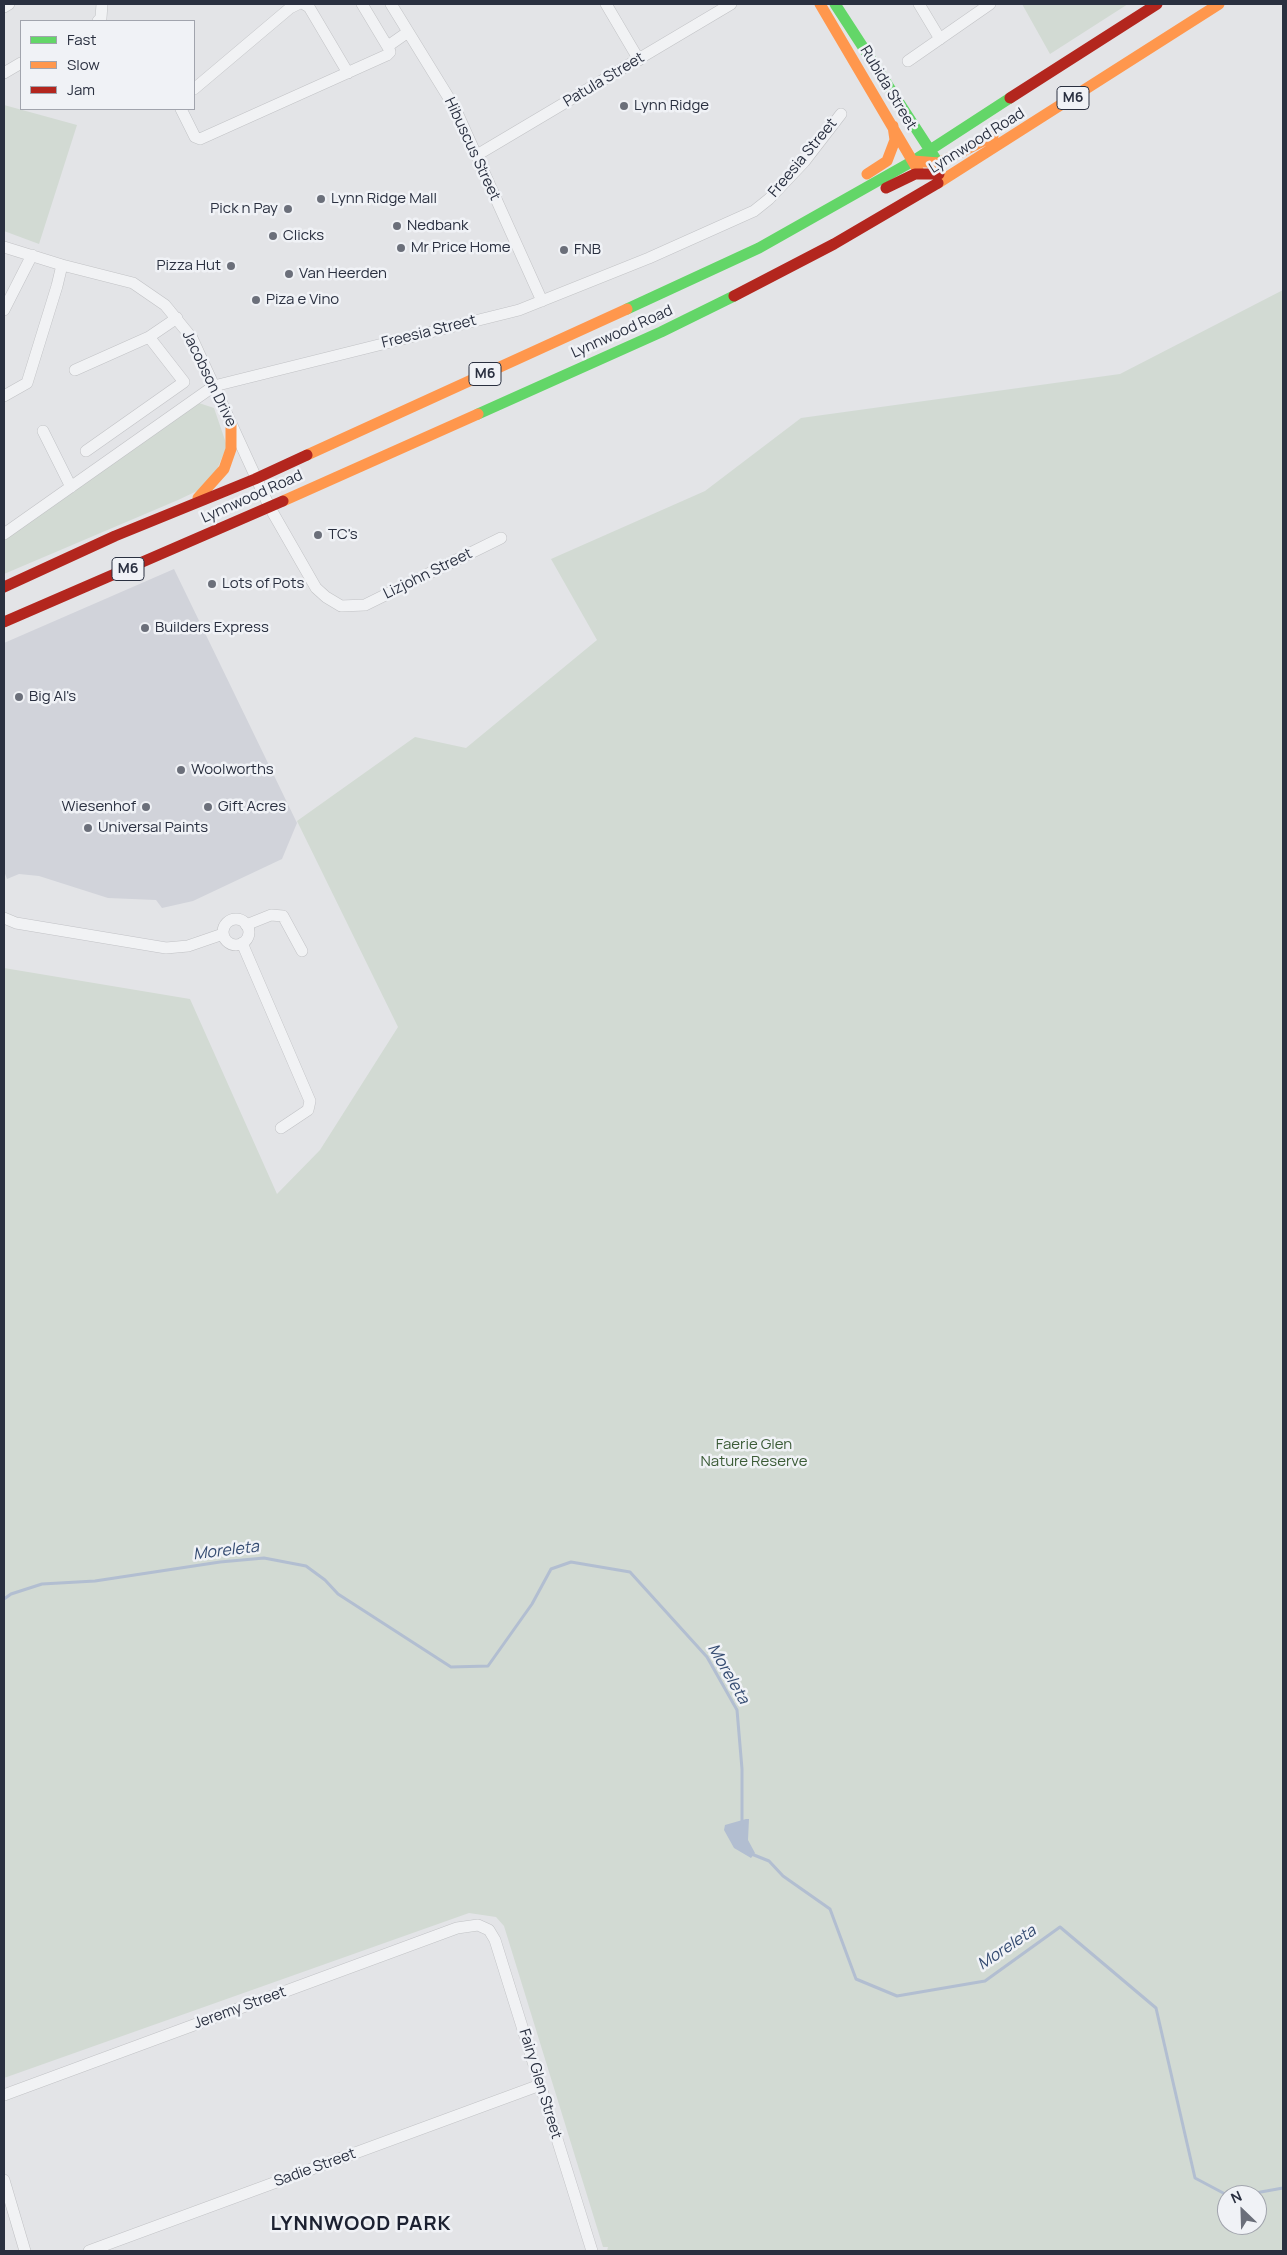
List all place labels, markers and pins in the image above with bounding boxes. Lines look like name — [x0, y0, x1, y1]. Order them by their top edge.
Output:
place label: Lynn Ridge — [634, 97, 709, 115]
marker: Lynn Ridge — [618, 100, 630, 112]
place label: Lynn Ridge Mall — [331, 190, 437, 208]
marker: Lynn Ridge Mall — [315, 193, 327, 205]
place label: Pick n Pay — [210, 200, 278, 218]
marker: Pick n Pay — [282, 203, 294, 215]
place label: Nedbank — [407, 217, 468, 235]
marker: Nedbank — [391, 220, 403, 232]
place label: Clicks — [283, 227, 324, 245]
marker: Clicks — [267, 230, 279, 242]
place label: Mr Price Home — [411, 239, 510, 257]
place label: FNB — [574, 241, 601, 259]
marker: Mr Price Home — [395, 242, 407, 254]
marker: FNB — [558, 244, 570, 256]
place label: Pizza Hut — [156, 257, 221, 275]
marker: Pizza Hut — [225, 260, 237, 272]
place label: Van Heerden — [299, 265, 387, 283]
marker: Van Heerden — [283, 268, 295, 280]
place label: Piza e Vino — [266, 291, 339, 309]
marker: Piza e Vino — [250, 294, 262, 306]
place label: TC's — [328, 526, 358, 544]
marker: TC's — [312, 529, 324, 541]
place label: Lots of Pots — [222, 575, 304, 593]
marker: Lots of Pots — [206, 578, 218, 590]
place label: Builders Express — [155, 619, 269, 637]
marker: Builders Express — [139, 622, 151, 634]
place label: Big Al's — [29, 688, 76, 706]
marker: Big Al's — [13, 691, 25, 703]
place label: Woolworths — [191, 761, 274, 779]
marker: Woolworths — [175, 764, 187, 776]
place label: Wiesenhof — [62, 798, 136, 816]
place label: Gift Acres — [218, 798, 286, 816]
marker: Wiesenhof — [140, 801, 152, 813]
marker: Gift Acres — [202, 801, 214, 813]
place label: Universal Paints — [98, 819, 208, 837]
marker: Universal Paints — [82, 822, 94, 834]

